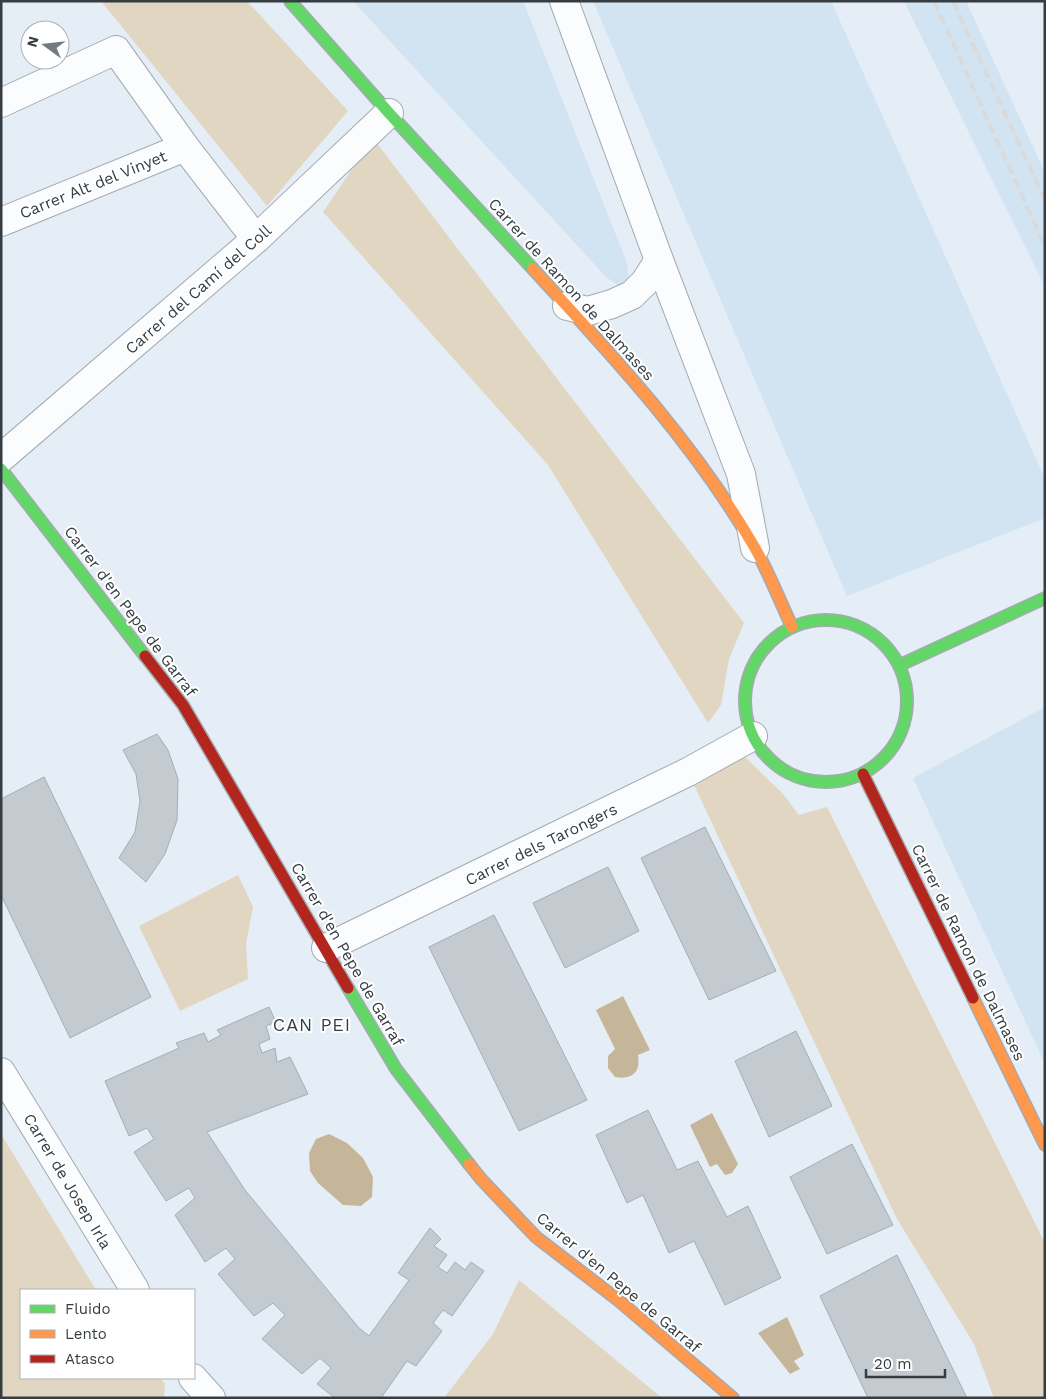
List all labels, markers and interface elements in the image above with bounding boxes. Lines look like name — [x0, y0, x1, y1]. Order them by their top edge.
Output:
north arrow — [20, 20, 70, 70]
text: N — [23, 35, 42, 49]
street label: Carrer Alt del Vinyet — [17, 146, 170, 223]
street label: Carrer de Ramon de Dalmases — [485, 194, 659, 384]
street label: Carrer del Camí del Coll — [121, 221, 275, 358]
street label: Carrer d'en Pepe de Garraf — [60, 522, 201, 701]
street label: Carrer dels Tarongers — [462, 799, 620, 889]
street label: Carrer de Ramon de Dalmases — [908, 841, 1029, 1064]
street label: Carrer d'en Pepe de Garraf — [287, 859, 408, 1050]
district label: CAN PEI — [273, 1014, 351, 1035]
street label: Carrer de Josep Irla — [20, 1110, 116, 1253]
street label: Carrer d'en Pepe de Garraf — [533, 1208, 705, 1357]
legend — [20, 1289, 195, 1379]
text: Fluido — [65, 1300, 110, 1318]
text: Lento — [65, 1325, 107, 1343]
scale bar — [866, 1346, 945, 1378]
text: Atasco — [65, 1350, 114, 1368]
text: 20 m — [874, 1355, 912, 1373]

